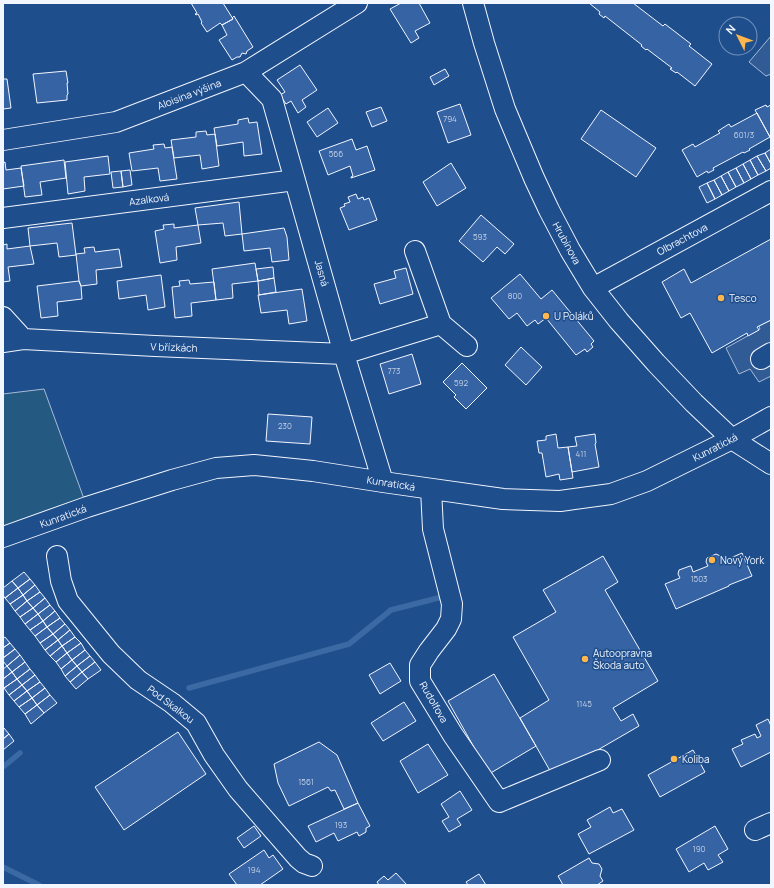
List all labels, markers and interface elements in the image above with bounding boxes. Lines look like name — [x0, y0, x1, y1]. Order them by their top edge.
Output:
north arrow — [718, 16, 758, 56]
text: N — [722, 21, 738, 37]
street label: Aloisina výšina — [155, 75, 223, 113]
house number: 794 — [443, 113, 457, 124]
house number: 601/3 — [734, 129, 754, 140]
house number: 566 — [329, 148, 343, 159]
street label: Azalková — [128, 190, 170, 208]
street label: Hrubínova — [550, 219, 584, 267]
street label: Olbrachtova — [654, 220, 710, 258]
house number: 593 — [473, 231, 487, 242]
street label: Jasná — [312, 258, 332, 288]
house number: 800 — [508, 290, 522, 301]
place label: Tesco — [729, 291, 757, 305]
marker: Tesco — [716, 293, 726, 303]
place label: U Poláků — [554, 309, 594, 323]
marker: U Poláků — [541, 311, 551, 321]
street label: V břízkách — [150, 339, 198, 355]
house number: 773 — [388, 365, 400, 376]
house number: 592 — [454, 377, 469, 388]
house number: 230 — [278, 420, 292, 431]
street label: Kunratická — [690, 430, 740, 464]
house number: 411 — [576, 448, 586, 459]
street label: Kunratická — [366, 472, 416, 494]
street label: Kunratická — [38, 501, 88, 531]
place label: Nový York — [720, 553, 765, 567]
marker: Nový York — [707, 555, 717, 565]
house number: 1503 — [690, 573, 708, 584]
place label: Autoopravna Škoda auto — [593, 646, 652, 672]
marker: Autoopravna Škoda auto — [580, 654, 590, 664]
street label: Rudolfova — [416, 679, 452, 725]
street label: Pod Skalkou — [145, 682, 197, 726]
house number: 1145 — [576, 698, 592, 709]
place label: Koliba — [682, 752, 710, 766]
marker: Koliba — [669, 754, 679, 764]
house number: 1561 — [298, 776, 314, 787]
house number: 193 — [335, 819, 347, 830]
house number: 190 — [693, 843, 706, 854]
house number: 194 — [248, 864, 261, 875]

